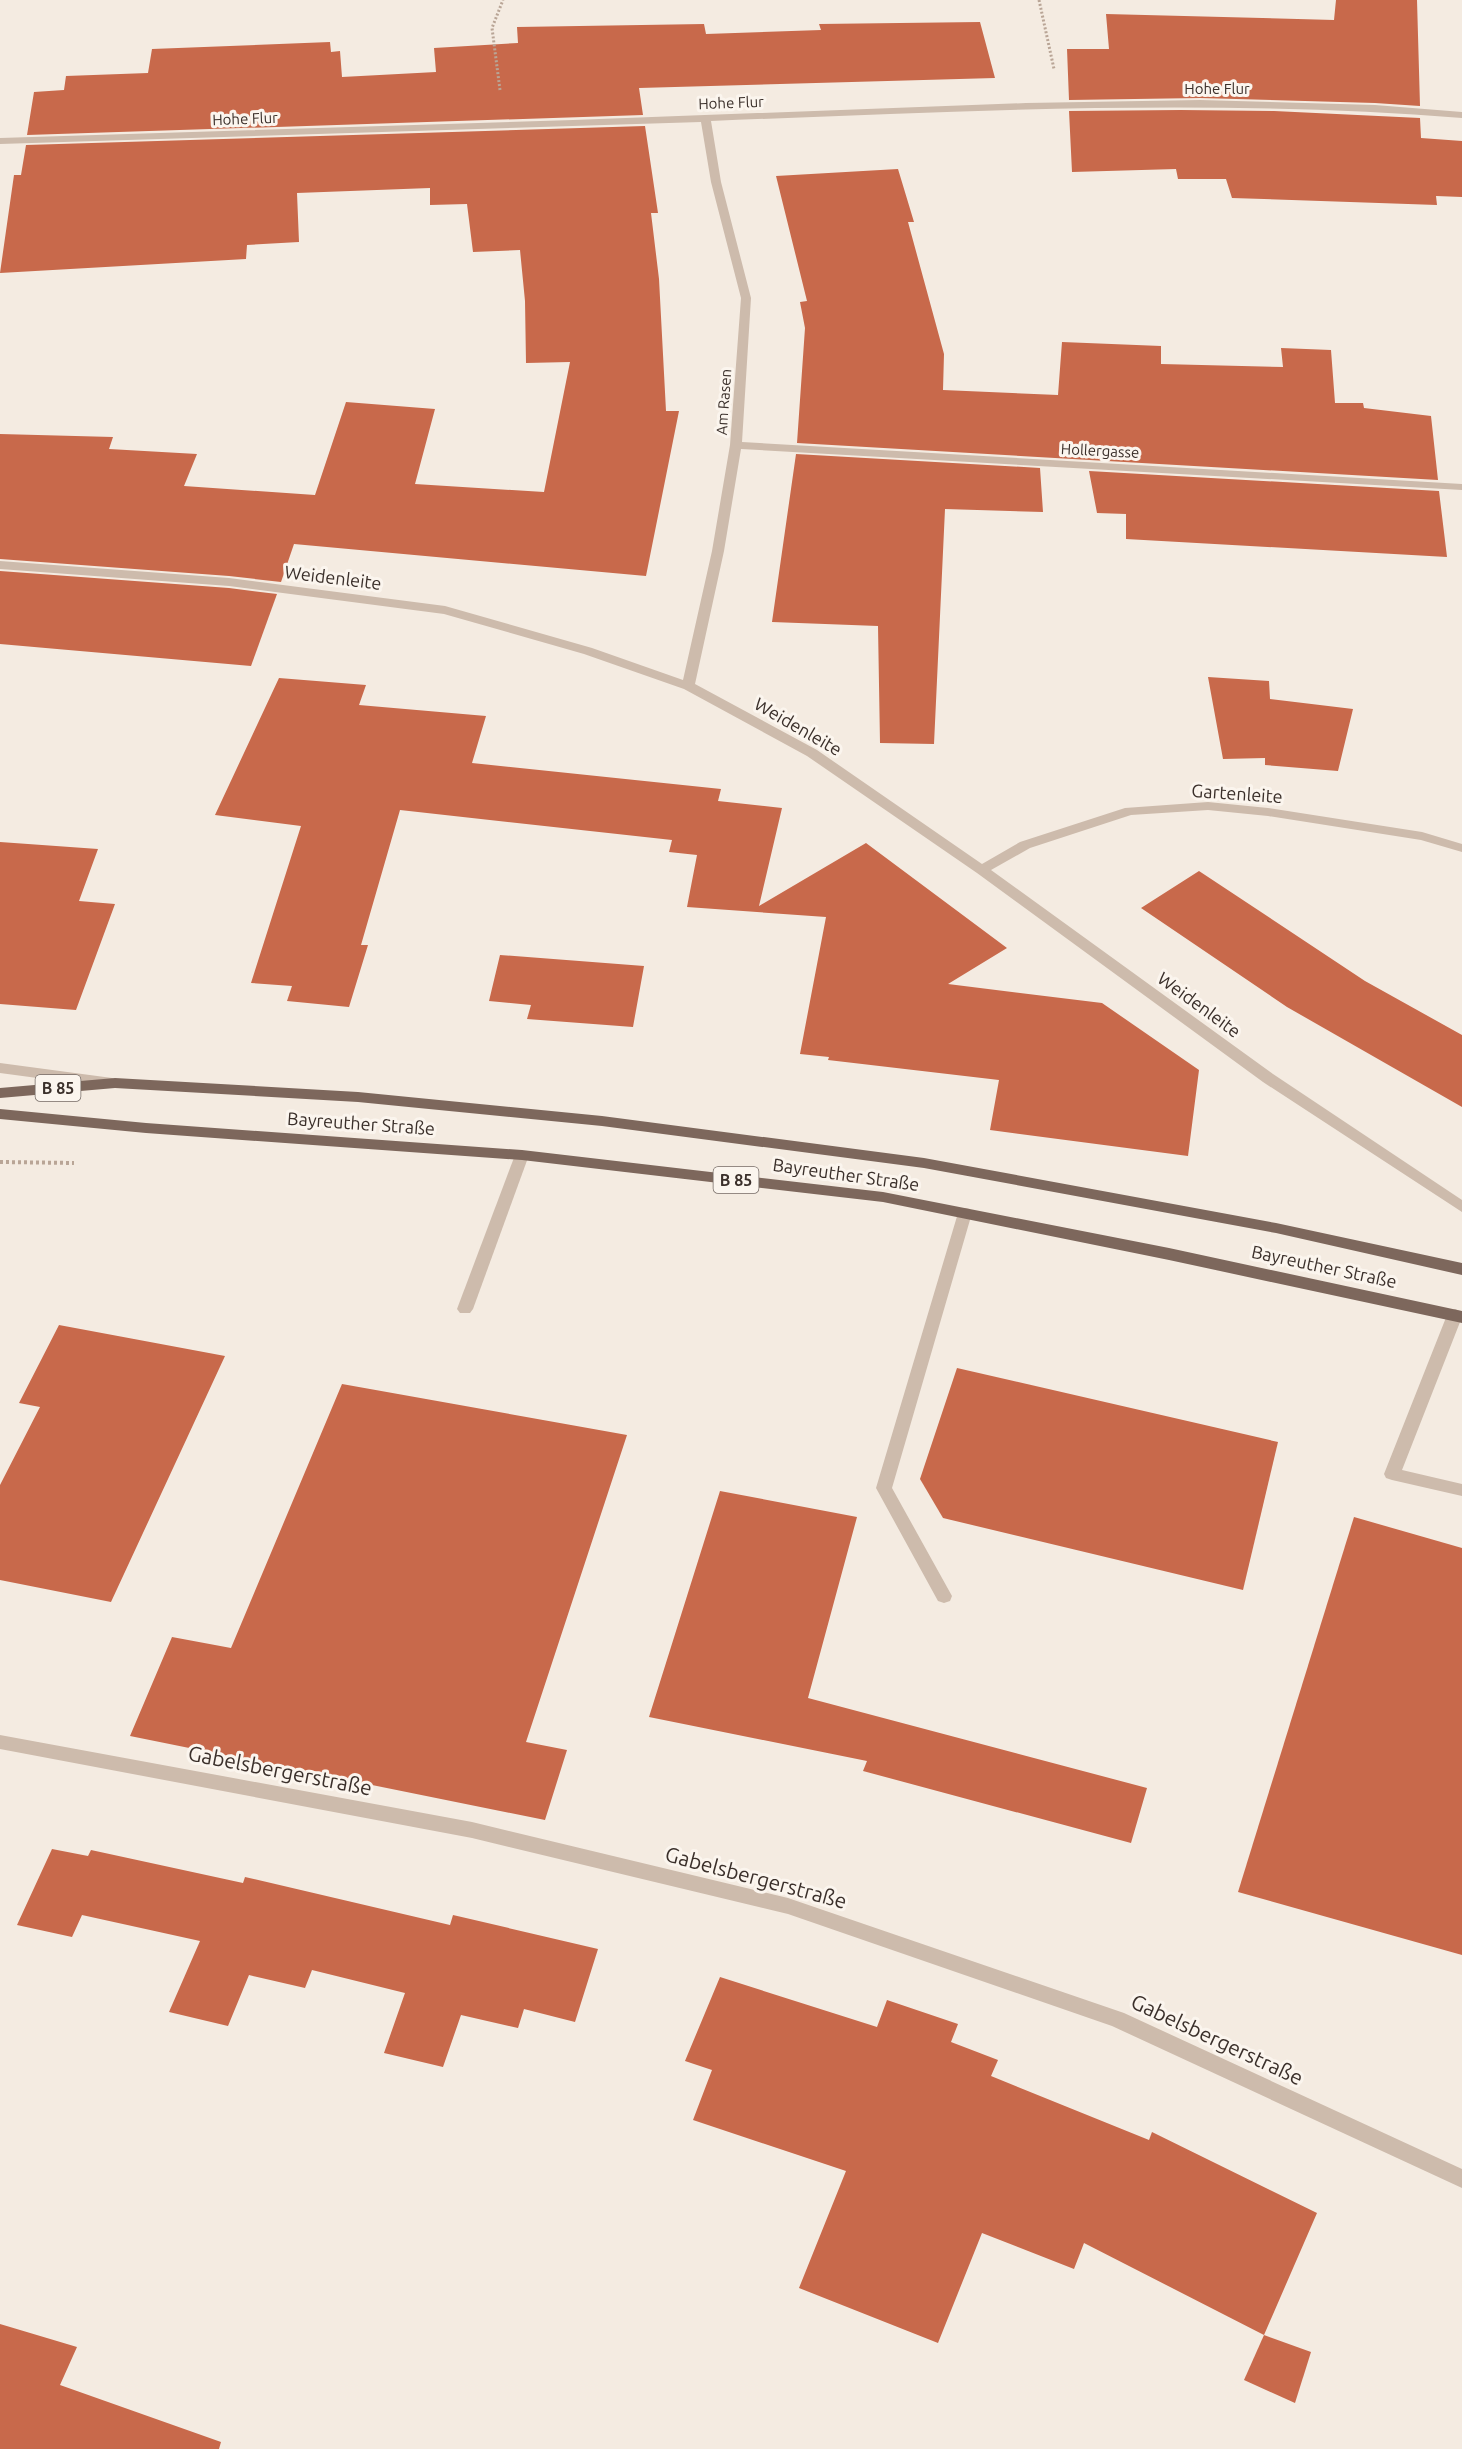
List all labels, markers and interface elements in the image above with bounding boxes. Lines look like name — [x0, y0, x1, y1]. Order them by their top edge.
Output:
street label: Hohe Flur — [1184, 80, 1250, 97]
street label: Hohe Flur — [698, 93, 764, 112]
street label: Hohe Flur — [212, 109, 278, 128]
street label: Am Rasen — [713, 368, 734, 436]
street label: Hollergasse — [1060, 440, 1140, 461]
street label: Weidenleite — [284, 561, 383, 593]
street label: Weidenleite — [751, 693, 846, 759]
street label: Gartenleite — [1191, 780, 1283, 806]
street label: Weidenleite — [1154, 967, 1245, 1041]
road number: B 85 — [36, 1075, 80, 1101]
street label: Bayreuther Straße — [287, 1108, 436, 1138]
street label: Bayreuther Straße — [771, 1154, 921, 1194]
road number: B 85 — [714, 1167, 758, 1193]
street label: Bayreuther Straße — [1250, 1241, 1399, 1291]
street label: Gabelsbergerstraße — [186, 1740, 374, 1800]
street label: Gabelsbergerstraße — [663, 1841, 850, 1913]
street label: Gabelsbergerstraße — [1128, 1989, 1307, 2089]

